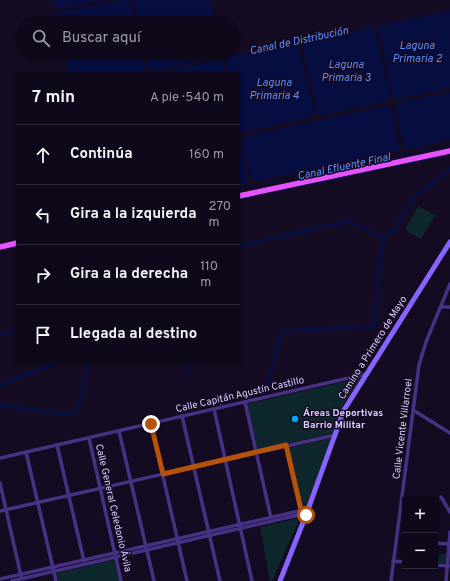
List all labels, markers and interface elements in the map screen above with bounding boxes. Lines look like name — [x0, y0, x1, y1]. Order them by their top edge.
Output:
search box — [16, 16, 240, 60]
water label: Canal de Distribución — [248, 24, 350, 58]
icon: search — [30, 27, 52, 49]
text: Buscar aquí — [62, 29, 141, 48]
water label: Laguna Primaria 2 — [392, 39, 442, 66]
water label: Laguna Primaria 3 — [321, 58, 371, 85]
water label: Laguna Primaria 4 — [249, 76, 299, 103]
text: 7 min — [32, 87, 75, 109]
text: A pie · 540 m — [150, 90, 224, 106]
icon: ahead — [32, 144, 54, 166]
text: Continúa — [70, 145, 132, 164]
text: 160 m — [189, 147, 224, 163]
water label: Canal Efluente Final — [296, 150, 393, 184]
text: 270 m — [209, 199, 231, 231]
icon: left — [32, 204, 54, 226]
text: Gira a la izquierda — [70, 205, 197, 224]
text: 110 m — [200, 259, 218, 291]
icon: right — [32, 264, 54, 286]
text: Gira a la derecha — [70, 265, 188, 284]
street label: Camino a Primero de Mayo — [336, 293, 410, 402]
icon: arrive — [32, 324, 54, 346]
text: Llegada al destino — [70, 325, 197, 344]
street label: Calle Capitán Agustín Castillo — [174, 374, 306, 416]
street label: Calle Vicente Villarroel — [390, 378, 416, 480]
place label: Áreas Deportivas Barrio Militar — [303, 407, 383, 432]
marker: Áreas Deportivas Barrio Militar — [290, 414, 300, 424]
route end — [142, 415, 160, 433]
street label: Calle General Celedonio Ávila — [92, 443, 134, 573]
map controls — [402, 497, 438, 569]
button: + — [402, 497, 438, 533]
route start — [297, 506, 315, 524]
button: − — [402, 533, 438, 569]

